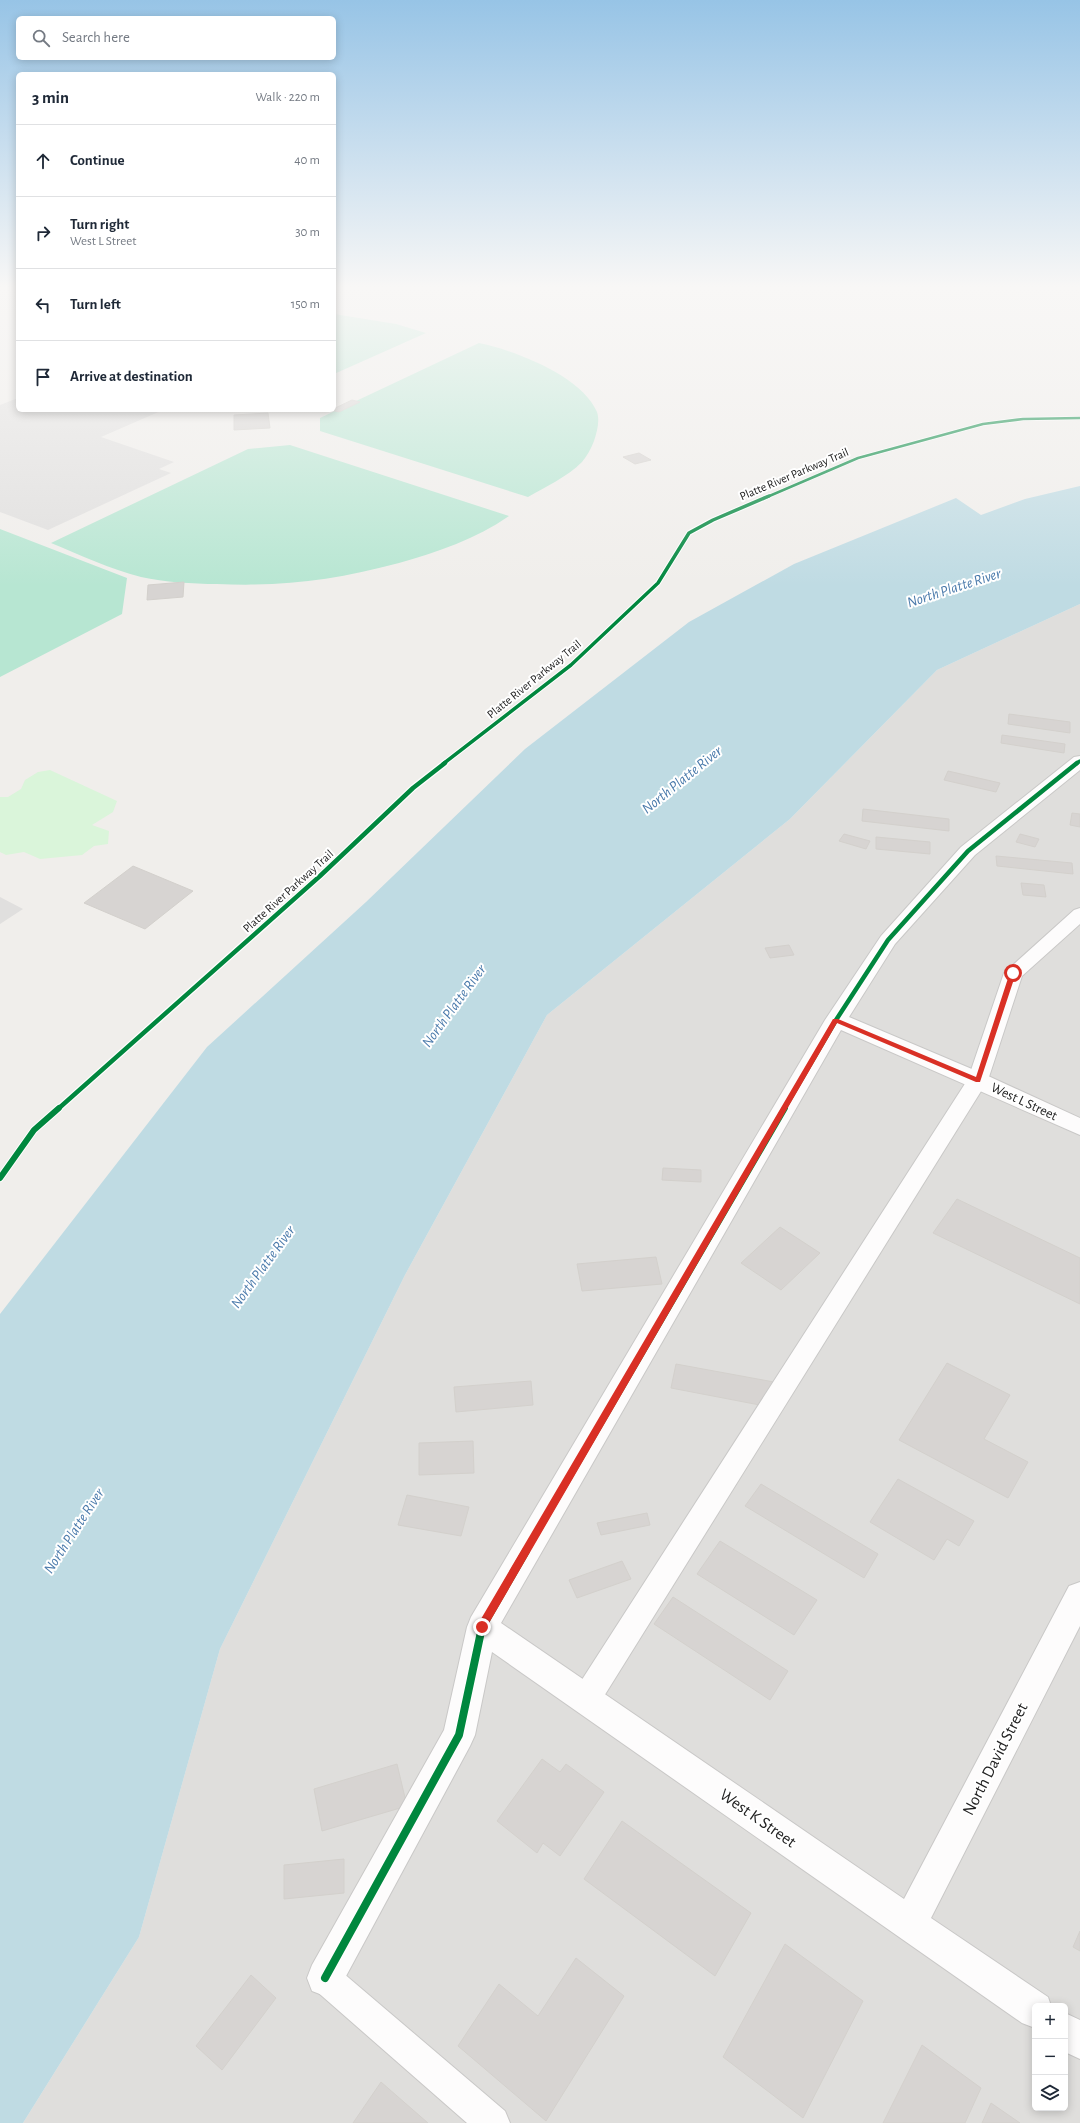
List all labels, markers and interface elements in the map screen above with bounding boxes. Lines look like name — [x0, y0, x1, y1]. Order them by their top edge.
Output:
search box — [16, 16, 336, 60]
icon: search — [30, 27, 52, 49]
text: Search here — [62, 30, 130, 45]
text: 3 min — [32, 89, 69, 106]
text: Walk · 220 m — [255, 91, 320, 104]
icon: ahead — [32, 150, 54, 172]
text: Continue — [70, 153, 125, 168]
text: 40 m — [294, 154, 320, 167]
text: Turn right — [70, 217, 129, 232]
icon: right — [32, 222, 54, 244]
text: 30 m — [295, 226, 320, 239]
text: West L Street — [70, 235, 136, 248]
icon: left — [32, 294, 54, 316]
text: Turn left — [70, 297, 121, 312]
text: 150 m — [291, 298, 320, 311]
icon: arrive — [32, 366, 54, 388]
text: Arrive at destination — [70, 369, 193, 384]
street label: Platte River Parkway Trail — [738, 446, 851, 503]
water label: North Platte River — [905, 565, 1004, 610]
street label: Platte River Parkway Trail — [485, 638, 584, 721]
water label: North Platte River — [639, 743, 726, 817]
street label: Platte River Parkway Trail — [241, 847, 336, 935]
water label: North Platte River — [419, 961, 489, 1050]
route start — [1004, 964, 1022, 982]
street label: West L Street — [989, 1081, 1060, 1124]
water label: North Platte River — [228, 1222, 298, 1311]
water label: North Platte River — [41, 1485, 108, 1576]
route end — [473, 1618, 491, 1636]
street label: North David Street — [959, 1700, 1031, 1818]
street label: West K Street — [717, 1786, 800, 1851]
map controls — [1032, 2003, 1068, 2111]
button: + — [1032, 2003, 1068, 2039]
button: − — [1032, 2039, 1068, 2075]
button: layers — [1032, 2075, 1068, 2111]

